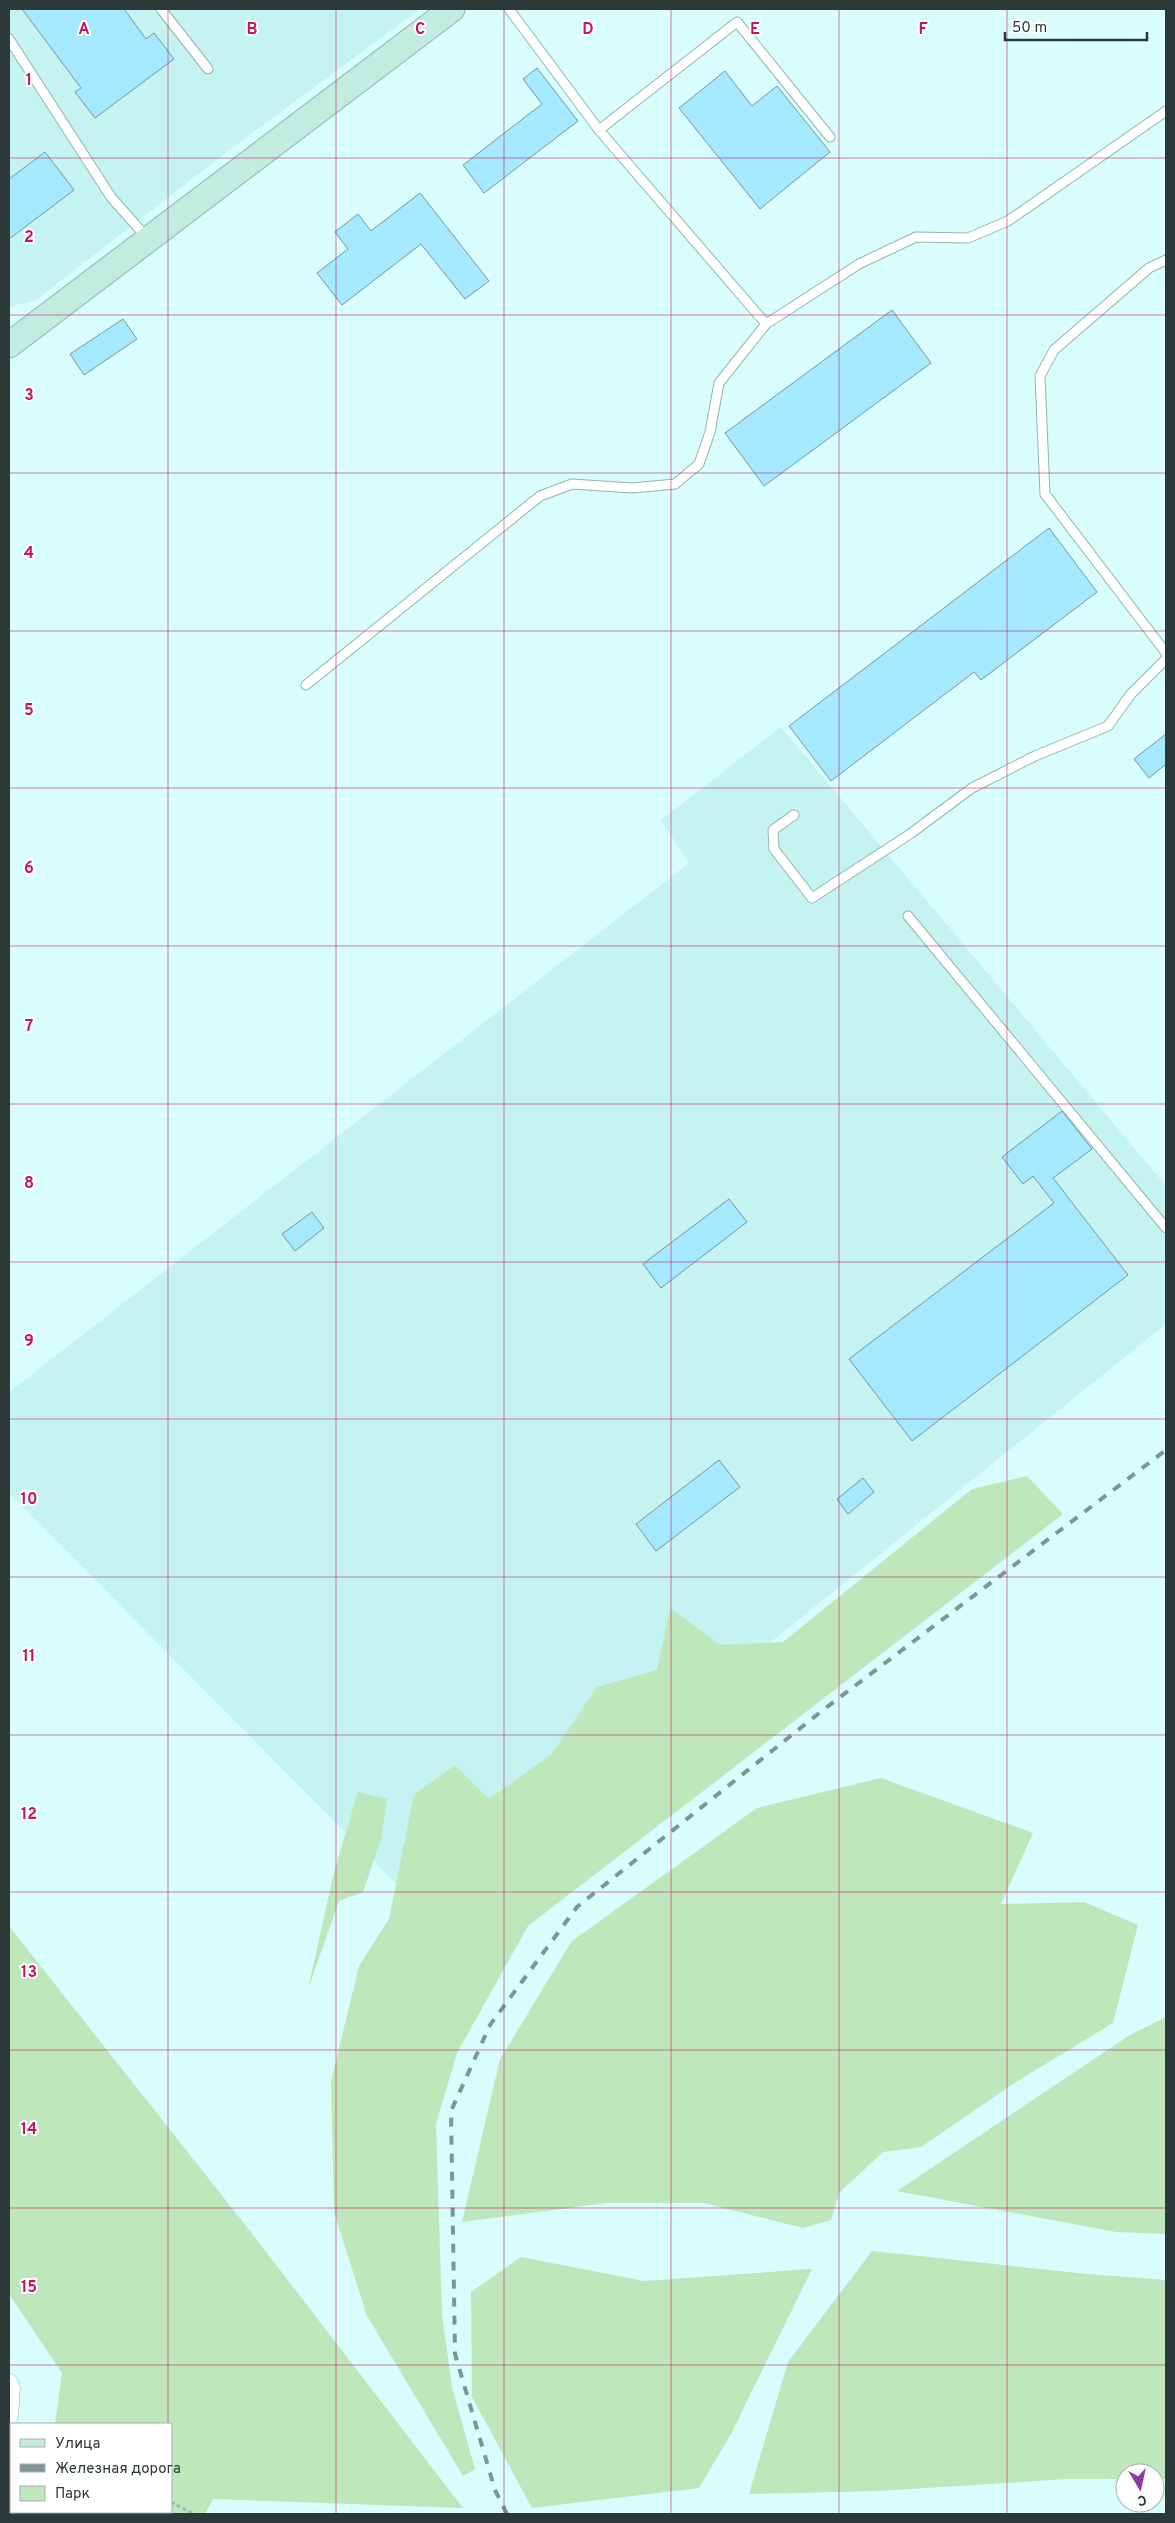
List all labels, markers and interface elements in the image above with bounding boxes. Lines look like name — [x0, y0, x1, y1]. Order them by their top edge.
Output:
scale bar — [1005, 10, 1148, 42]
text: 50 m — [1012, 19, 1047, 38]
text: A — [78, 20, 90, 40]
text: B — [246, 20, 258, 40]
text: C — [415, 20, 425, 40]
text: D — [582, 20, 594, 40]
text: E — [750, 20, 760, 40]
text: F — [918, 20, 928, 40]
text: 1 — [26, 71, 32, 91]
text: 2 — [24, 228, 34, 248]
text: 3 — [24, 386, 34, 406]
text: 4 — [24, 544, 34, 564]
text: 5 — [24, 701, 34, 721]
text: 6 — [24, 859, 34, 879]
text: 7 — [25, 1017, 33, 1037]
text: 8 — [24, 1174, 34, 1194]
text: 9 — [24, 1332, 34, 1352]
text: 10 — [21, 1490, 37, 1510]
text: 11 — [23, 1647, 35, 1667]
text: 12 — [21, 1805, 37, 1825]
text: 13 — [21, 1963, 37, 1983]
text: 14 — [21, 2120, 37, 2140]
text: 15 — [21, 2278, 37, 2298]
legend — [10, 2423, 172, 2513]
text: Улица — [55, 2435, 100, 2454]
text: Железная дорога — [55, 2460, 181, 2479]
north arrow — [1115, 2463, 1165, 2513]
text: Парк — [55, 2485, 90, 2504]
text: С — [1136, 2490, 1148, 2508]

